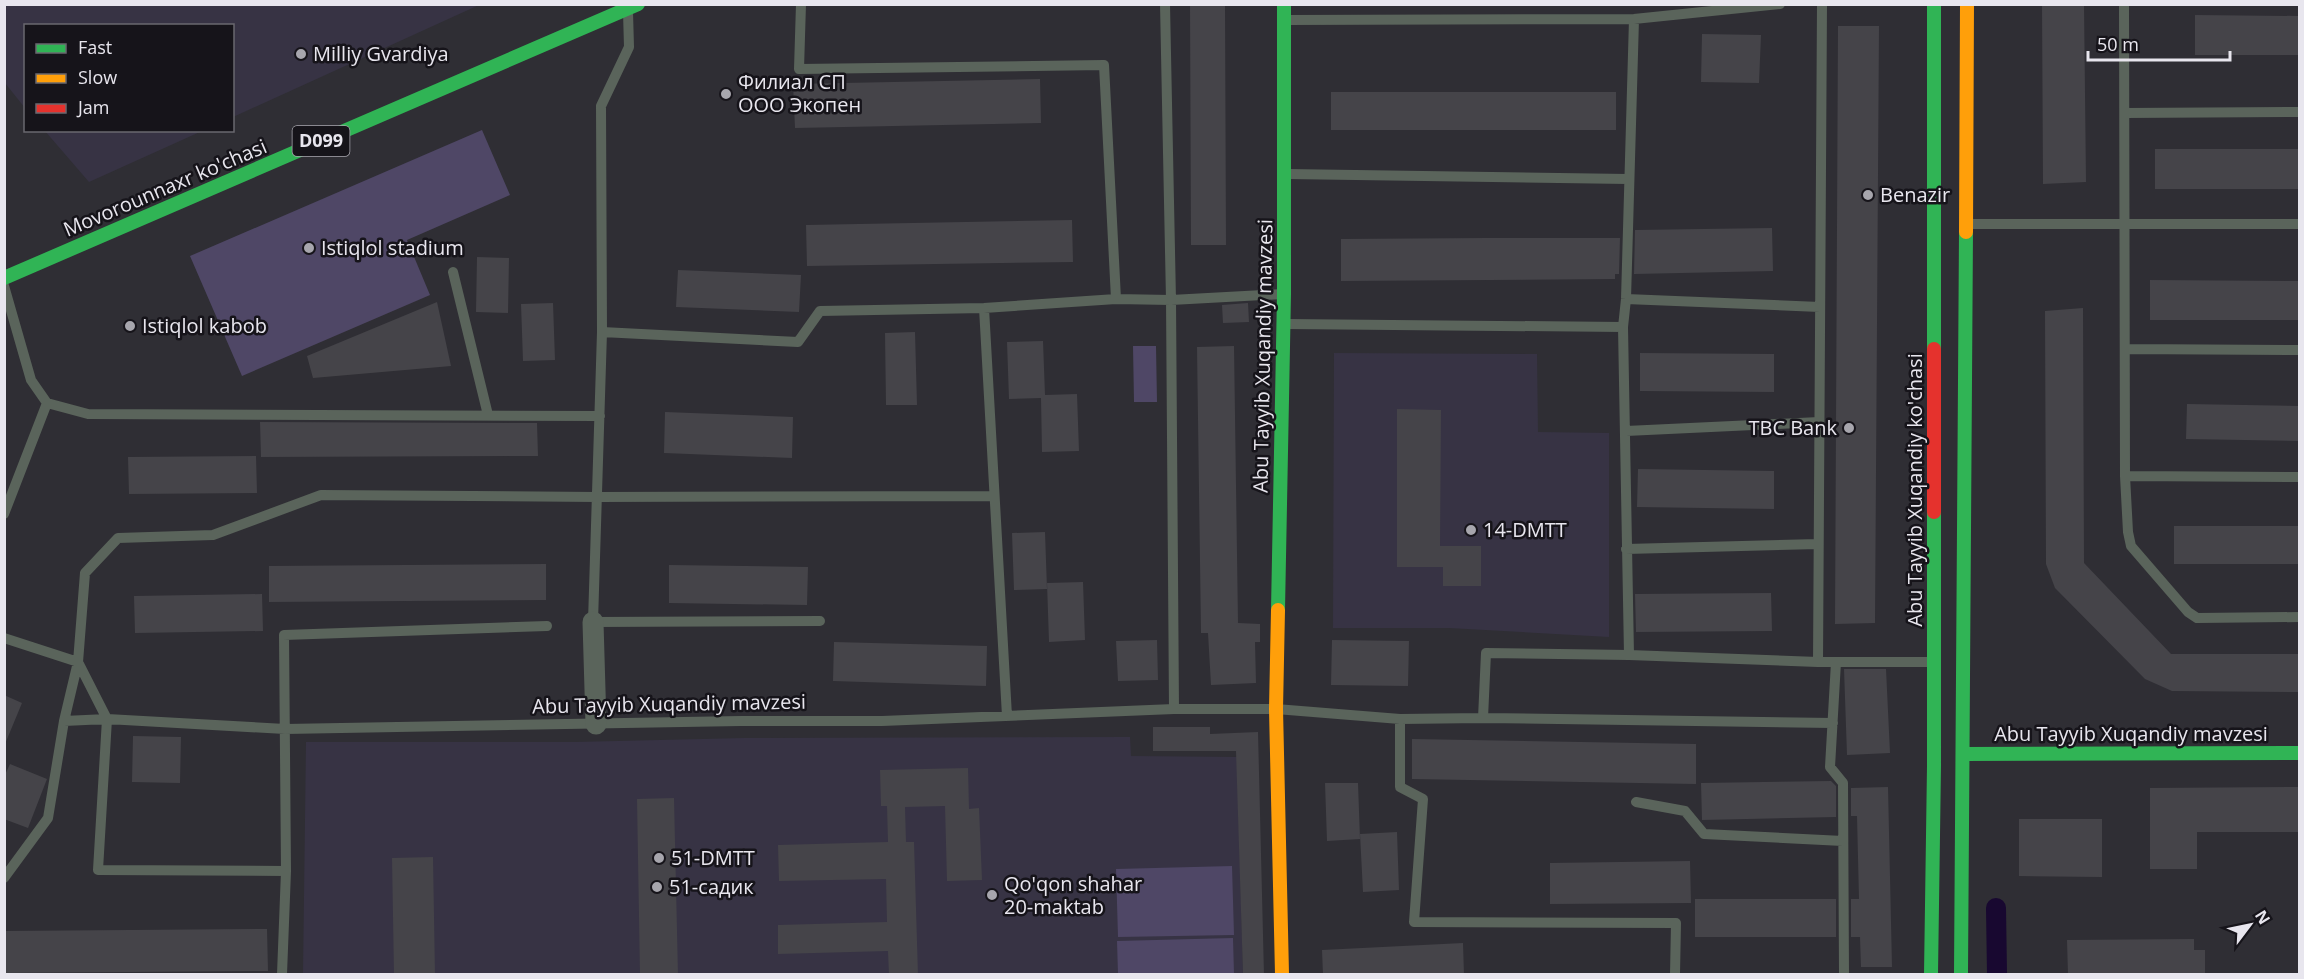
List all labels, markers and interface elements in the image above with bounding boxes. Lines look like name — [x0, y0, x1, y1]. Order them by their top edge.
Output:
legend — [24, 24, 234, 132]
scale bar — [2088, 24, 2230, 62]
text: 50 m — [2097, 32, 2139, 56]
text: Fast — [78, 35, 112, 59]
place label: Milliy Gvardiya — [313, 40, 449, 67]
marker: Milliy Gvardiya — [294, 47, 308, 61]
text: Slow — [78, 65, 117, 89]
place label: Филиал СП ООО Экопен — [738, 68, 861, 118]
marker: Филиал СП ООО Экопен — [719, 87, 733, 101]
text: Jam — [76, 95, 110, 119]
road number: D099 — [292, 126, 350, 156]
street label: Movorounnaxr ko'chasi — [59, 132, 271, 243]
place label: Benazir — [1880, 181, 1950, 208]
marker: Benazir — [1861, 188, 1875, 202]
street label: Abu Tayyib Xuqandiy mavzesi — [1247, 219, 1278, 493]
place label: Istiqlol stadium — [321, 234, 464, 261]
marker: Istiqlol stadium — [302, 241, 316, 255]
place label: Istiqlol kabob — [142, 312, 267, 339]
marker: Istiqlol kabob — [123, 319, 137, 333]
street label: Abu Tayyib Xuqandiy ko'chasi — [1901, 353, 1928, 627]
place label: TBC Bank — [1748, 414, 1837, 441]
marker: TBC Bank — [1842, 421, 1856, 435]
place label: 14-DMTT — [1483, 516, 1567, 543]
marker: 14-DMTT — [1464, 523, 1478, 537]
street label: Abu Tayyib Xuqandiy mavzesi — [532, 688, 806, 719]
street label: Abu Tayyib Xuqandiy mavzesi — [1994, 720, 2268, 747]
place label: 51-DMTT — [671, 844, 755, 871]
marker: 51-DMTT — [652, 851, 666, 865]
place label: Qo'qon shahar 20-maktab — [1004, 870, 1142, 920]
place label: 51-садик — [669, 873, 754, 900]
marker: 51-садик — [650, 880, 664, 894]
marker: Qo'qon shahar 20-maktab — [985, 888, 999, 902]
north arrow — [2220, 895, 2280, 955]
text: N — [2250, 906, 2275, 928]

